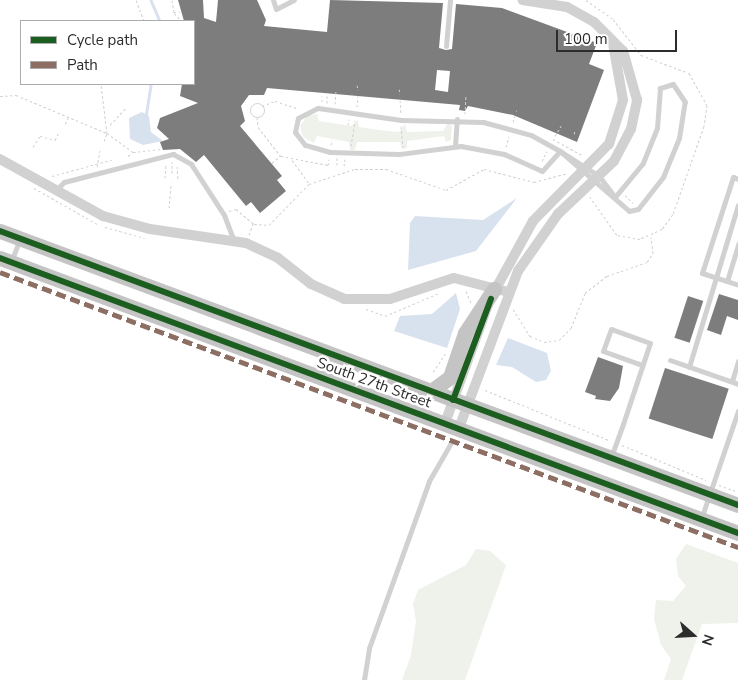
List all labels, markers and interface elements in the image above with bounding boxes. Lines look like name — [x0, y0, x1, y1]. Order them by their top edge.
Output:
legend — [20, 20, 195, 85]
scale bar — [558, 20, 679, 52]
text: 100 m — [564, 29, 608, 49]
text: Cycle path — [67, 30, 138, 50]
text: Path — [67, 55, 98, 75]
street label: South 27th Street — [314, 354, 434, 412]
north arrow — [668, 610, 718, 660]
text: N — [697, 632, 718, 648]

